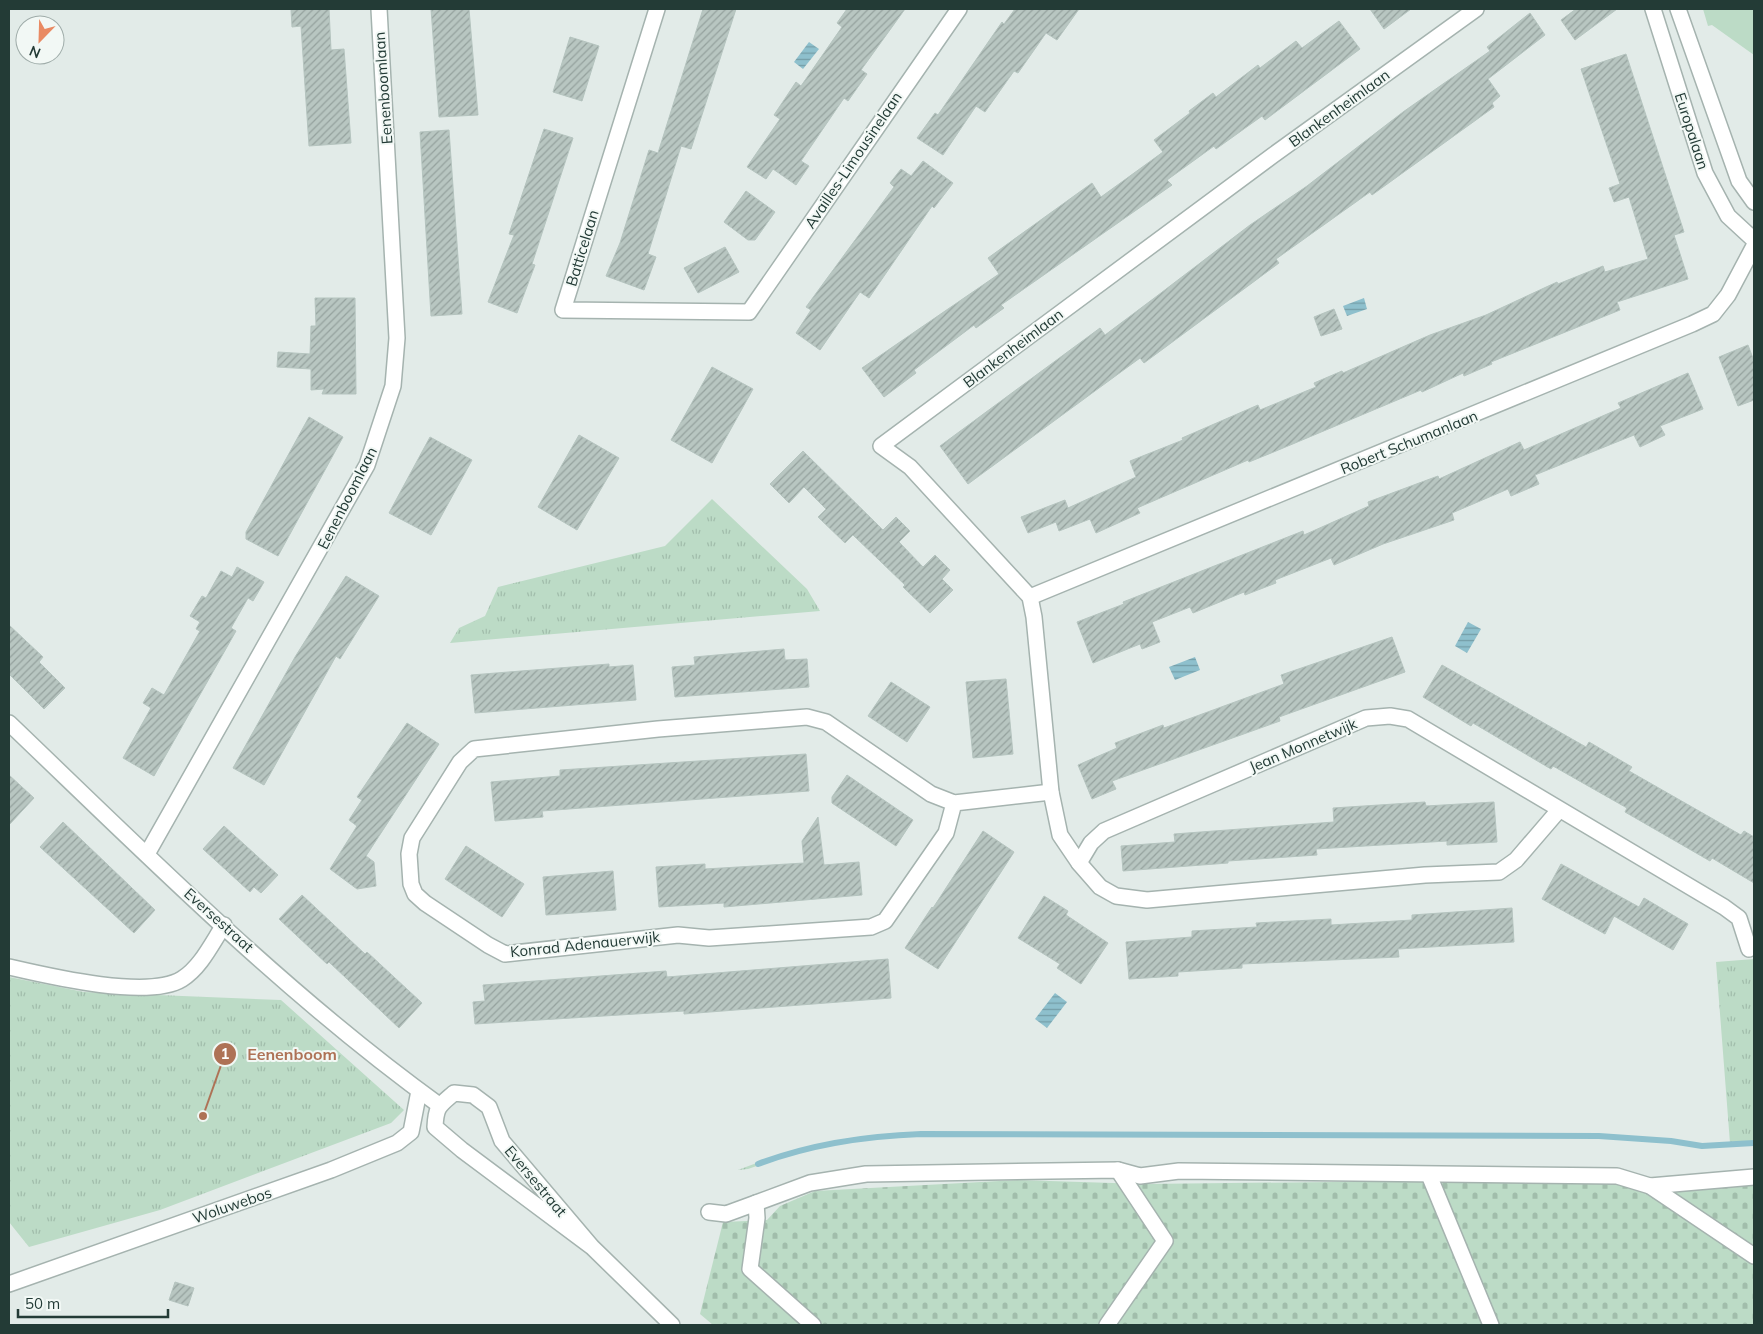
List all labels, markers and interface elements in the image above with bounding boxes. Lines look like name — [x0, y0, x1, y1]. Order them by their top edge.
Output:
north arrow — [15, 15, 65, 65]
street label: Eenenboomlaan — [370, 31, 396, 145]
text: N — [27, 42, 43, 62]
street label: Blankenheimlaan — [1285, 65, 1393, 151]
street label: Availles-Limousinelaan — [800, 88, 906, 232]
street label: Europalaan — [1671, 90, 1713, 172]
street label: Batticelaan — [561, 208, 603, 288]
street label: Blankenheimlaan — [959, 304, 1067, 392]
street label: Robert Schumanlaan — [1338, 406, 1480, 478]
street label: Eenenboomlaan — [313, 444, 381, 552]
street label: Jean Monnetwijk — [1246, 714, 1360, 776]
street label: Eversestraat — [180, 884, 258, 956]
street label: Konrad Adenauerwijk — [509, 927, 661, 961]
callout: Eenenboom — [212, 1038, 347, 1069]
text: 1 — [220, 1044, 230, 1063]
text: Eenenboom — [247, 1044, 337, 1064]
street label: Eversestraat — [501, 1142, 571, 1220]
street label: Woluwebos — [190, 1183, 274, 1227]
scale bar — [18, 1286, 168, 1318]
text: 50 m — [25, 1294, 60, 1313]

